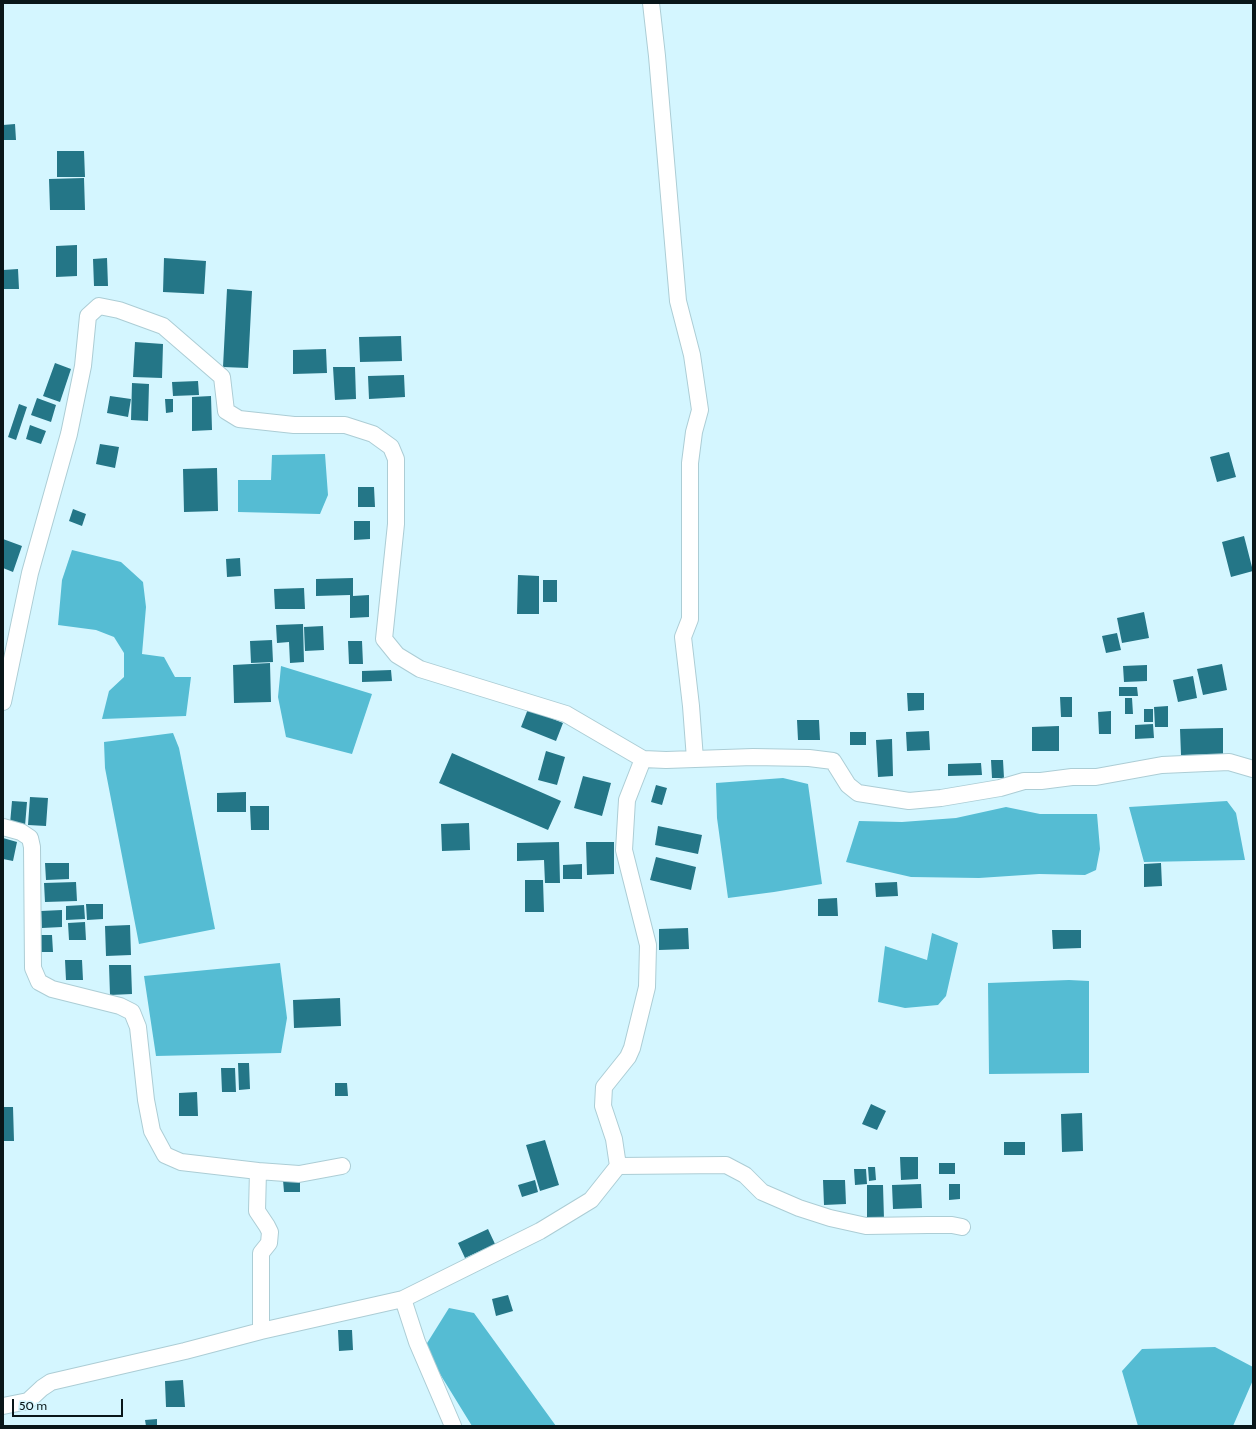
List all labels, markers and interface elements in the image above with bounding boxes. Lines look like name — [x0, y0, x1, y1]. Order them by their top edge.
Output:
scale bar — [14, 1391, 125, 1417]
text: 50 m — [19, 1398, 47, 1413]

